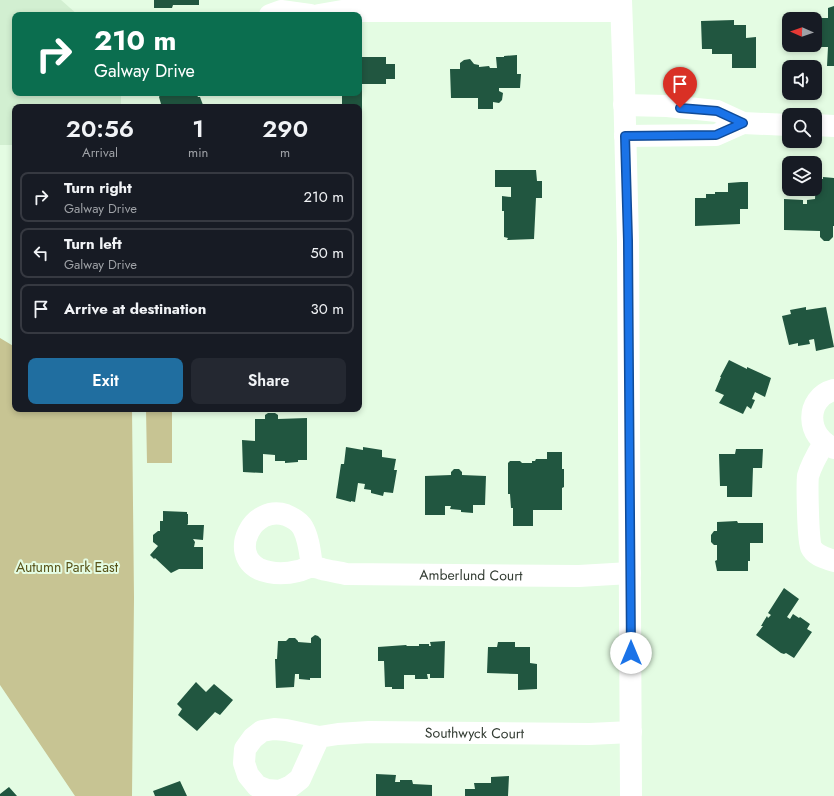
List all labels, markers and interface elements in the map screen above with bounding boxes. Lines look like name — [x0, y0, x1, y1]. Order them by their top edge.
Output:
north arrow — [782, 12, 822, 52]
map controls — [782, 12, 822, 196]
text: 210 m — [94, 20, 177, 61]
icon: right — [28, 28, 80, 80]
text: Galway Drive — [94, 58, 195, 84]
button: sound — [782, 60, 822, 100]
pin — [663, 67, 697, 108]
icon: arrive — [669, 73, 691, 95]
button: search — [782, 108, 822, 148]
text: 20:56 — [66, 111, 134, 146]
text: 1 — [192, 111, 204, 146]
text: 290 — [262, 111, 308, 146]
text: Arrival — [82, 143, 118, 162]
text: min — [188, 143, 208, 162]
text: m — [280, 143, 290, 162]
button: layers — [782, 156, 822, 196]
text: Turn right — [64, 177, 132, 199]
icon: right — [30, 186, 52, 208]
text: 210 m — [304, 186, 344, 208]
text: Galway Drive — [64, 199, 137, 218]
text: Turn left — [64, 233, 122, 255]
icon: left — [30, 242, 52, 264]
text: 50 m — [310, 242, 344, 264]
text: Galway Drive — [64, 255, 137, 274]
icon: arrive — [30, 298, 52, 320]
text: Arrive at destination — [64, 298, 206, 320]
text: 30 m — [311, 298, 344, 320]
button: Exit — [28, 358, 183, 404]
button: Share — [191, 358, 346, 404]
park label: Autumn Park East — [16, 557, 119, 577]
street label: Amberlund Court — [419, 565, 523, 586]
position arrow — [610, 632, 652, 674]
street label: Southwyck Court — [425, 723, 525, 743]

